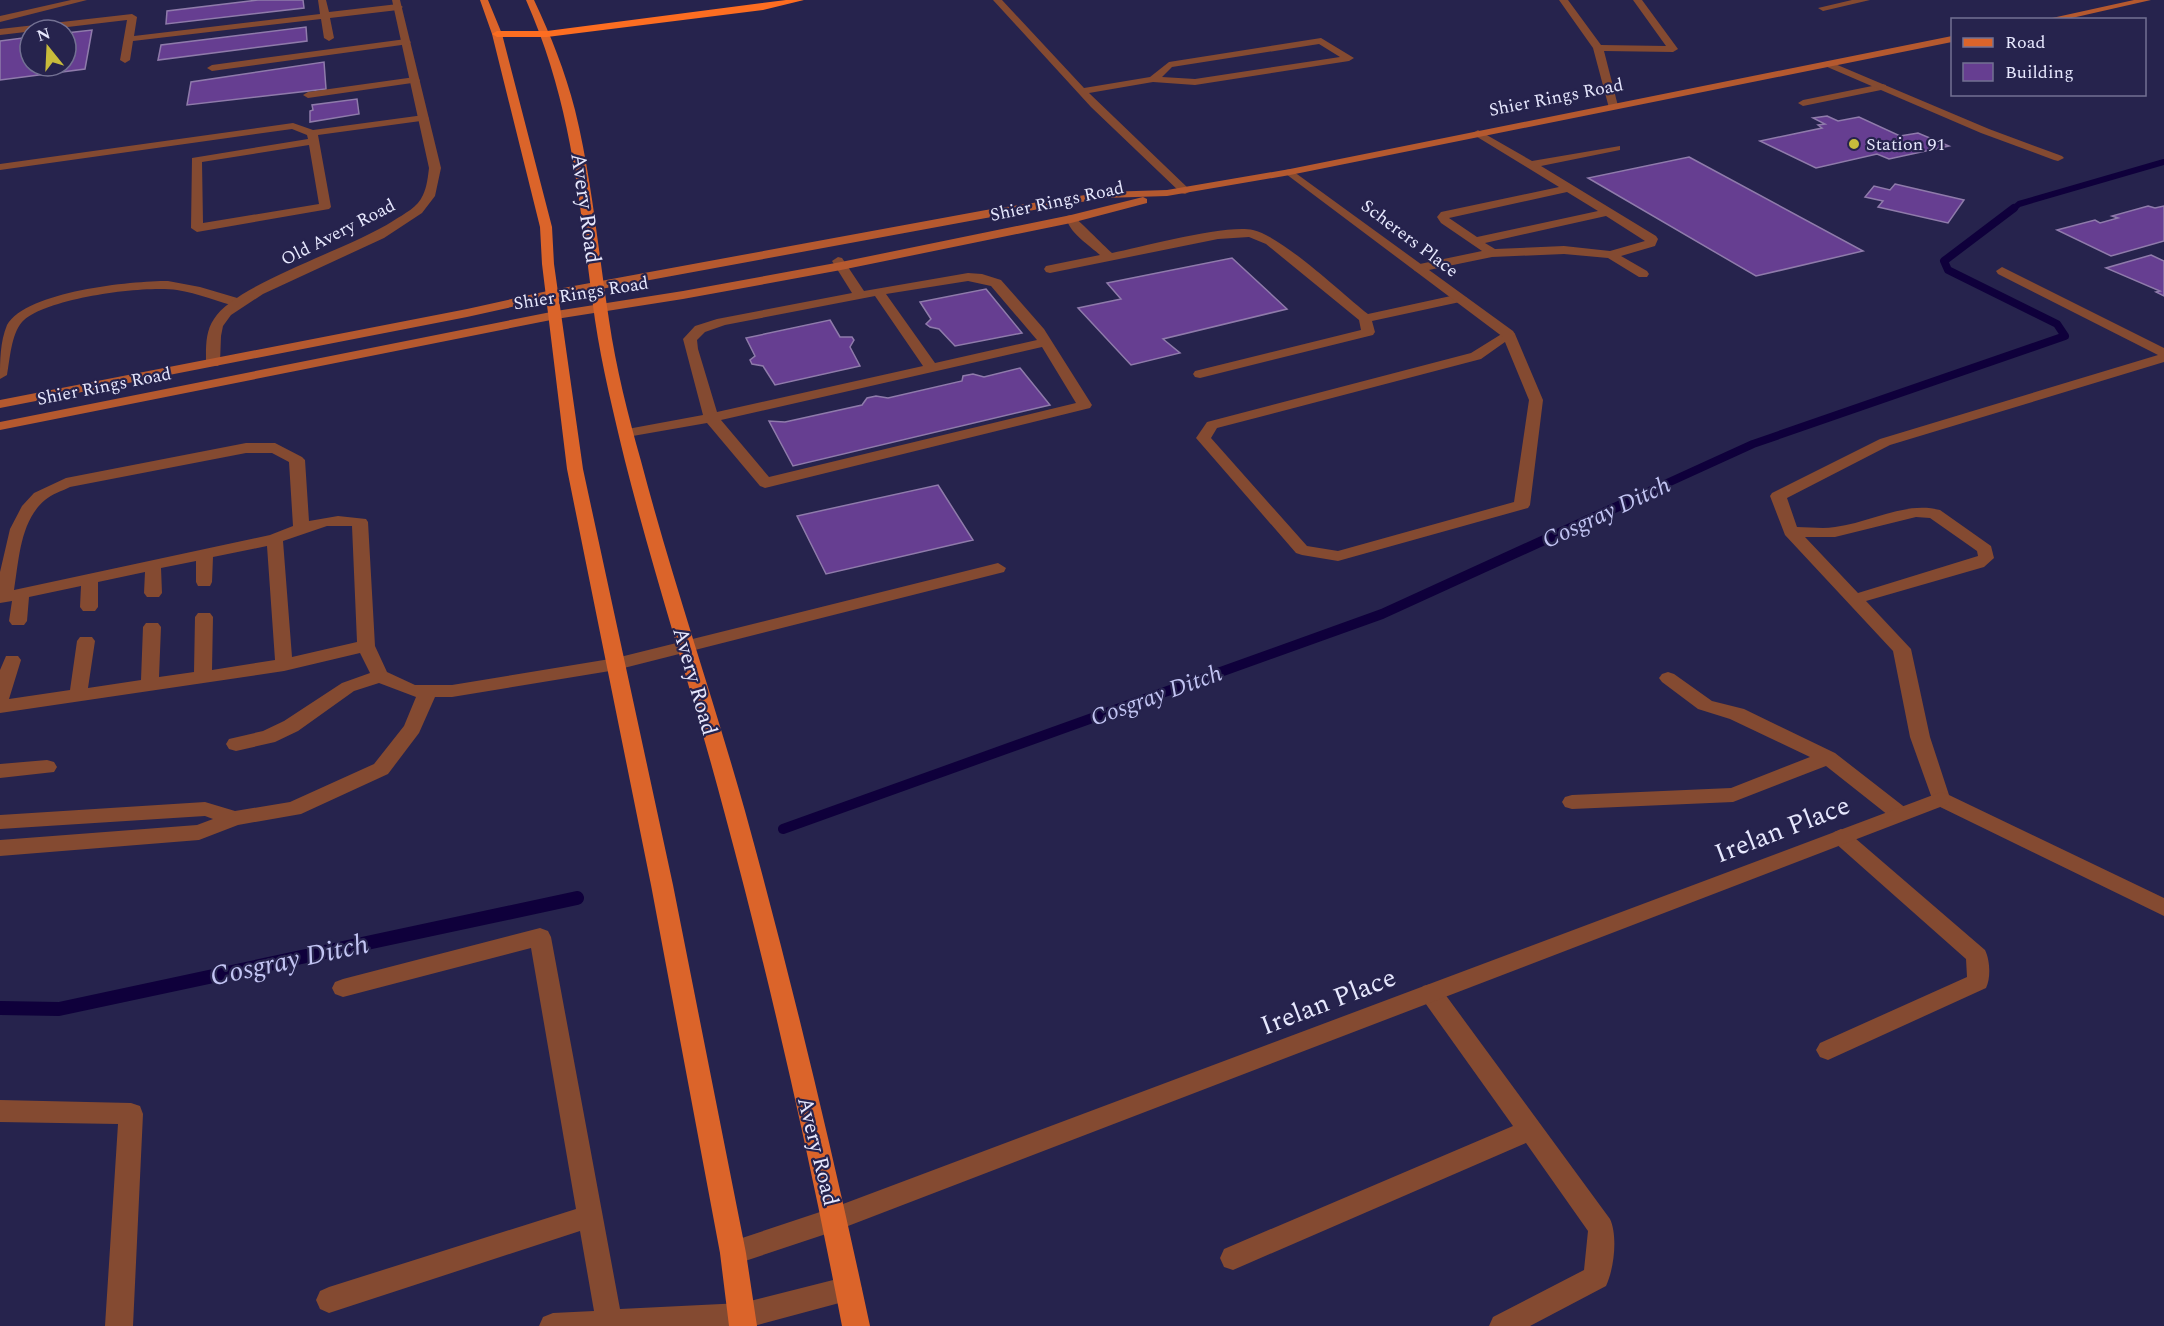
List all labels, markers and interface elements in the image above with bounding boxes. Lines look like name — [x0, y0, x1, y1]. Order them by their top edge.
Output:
north arrow — [18, 18, 78, 78]
legend — [1951, 18, 2146, 96]
text: N — [34, 21, 54, 48]
text: Road — [2005, 29, 2046, 56]
text: Building — [2005, 59, 2074, 86]
street label: Shier Rings Road — [1487, 71, 1626, 124]
place label: Station 91 — [1866, 131, 1946, 158]
marker: Station 91 — [1847, 137, 1861, 151]
street label: Avery Road — [561, 151, 610, 266]
street label: Shier Rings Road — [988, 174, 1127, 229]
street label: Old Avery Road — [276, 192, 400, 273]
street label: Scherers Place — [1355, 193, 1464, 284]
street label: Shier Rings Road — [512, 269, 651, 317]
street label: Shier Rings Road — [35, 360, 174, 413]
water label: Cosgray Ditch — [1536, 467, 1677, 558]
street label: Avery Road — [663, 623, 726, 739]
water label: Cosgray Ditch — [1085, 655, 1227, 736]
street label: Irelan Place — [1708, 785, 1856, 875]
water label: Cosgray Ditch — [206, 923, 372, 998]
street label: Irelan Place — [1254, 957, 1402, 1047]
street label: Avery Road — [788, 1093, 847, 1209]

